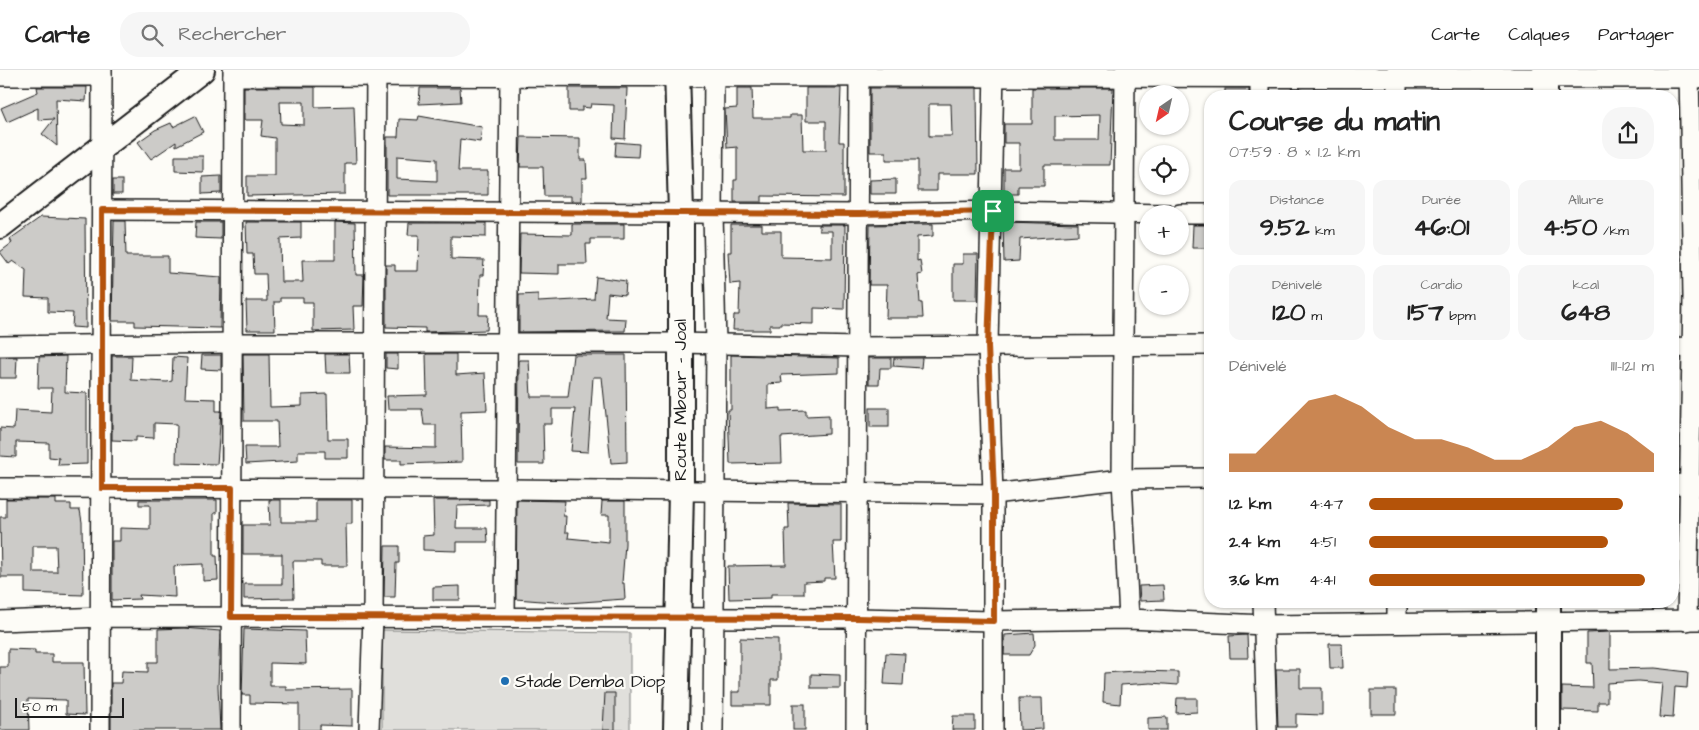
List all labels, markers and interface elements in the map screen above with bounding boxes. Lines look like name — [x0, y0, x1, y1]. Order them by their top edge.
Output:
search box — [120, 12, 470, 57]
text: Carte — [25, 18, 90, 52]
icon: search — [138, 21, 166, 49]
text: Rechercher — [178, 21, 286, 48]
text: Carte — [1431, 22, 1480, 47]
text: Calques — [1508, 22, 1570, 47]
text: Partager — [1598, 22, 1674, 47]
north arrow — [1139, 85, 1189, 135]
map controls — [1139, 85, 1189, 315]
text: Course du matin — [1229, 102, 1440, 141]
button: share — [1602, 107, 1654, 159]
text: 07:59 · 8 × 1.2 km — [1229, 141, 1360, 163]
button: locate — [1139, 145, 1189, 195]
pin — [972, 190, 1014, 232]
text: Distance — [1270, 190, 1324, 210]
text: Durée — [1422, 190, 1461, 210]
text: Allure — [1568, 190, 1604, 210]
icon: arrive — [979, 197, 1007, 225]
button: + — [1139, 205, 1189, 255]
text: 9.52 — [1260, 210, 1309, 245]
text: 46:01 — [1414, 210, 1469, 245]
text: 4:50 — [1543, 210, 1597, 245]
text: km — [1309, 221, 1335, 241]
text: /km — [1597, 221, 1629, 241]
button: − — [1139, 265, 1189, 315]
text: Dénivelé — [1272, 275, 1322, 295]
text: Cardio — [1421, 275, 1462, 295]
text: kcal — [1572, 275, 1599, 295]
text: 120 — [1272, 295, 1306, 330]
text: 157 — [1407, 295, 1444, 330]
text: 648 — [1561, 295, 1610, 330]
text: m — [1306, 306, 1322, 326]
text: bpm — [1444, 306, 1476, 326]
street label: Route Mbour - Joal — [668, 319, 693, 481]
text: Dénivelé — [1229, 355, 1287, 377]
text: 111–121 m — [1611, 355, 1654, 377]
text: 1.2 km — [1229, 493, 1271, 515]
text: 4:47 — [1309, 493, 1343, 515]
text: 2.4 km — [1229, 531, 1280, 553]
text: 4:51 — [1309, 531, 1336, 553]
text: 3.6 km — [1229, 569, 1278, 591]
text: 4:41 — [1309, 569, 1336, 591]
place label: Stade Demba Diop — [515, 669, 666, 694]
marker: Stade Demba Diop — [499, 675, 511, 687]
scale bar — [15, 695, 124, 718]
text: 50 m — [22, 697, 57, 717]

